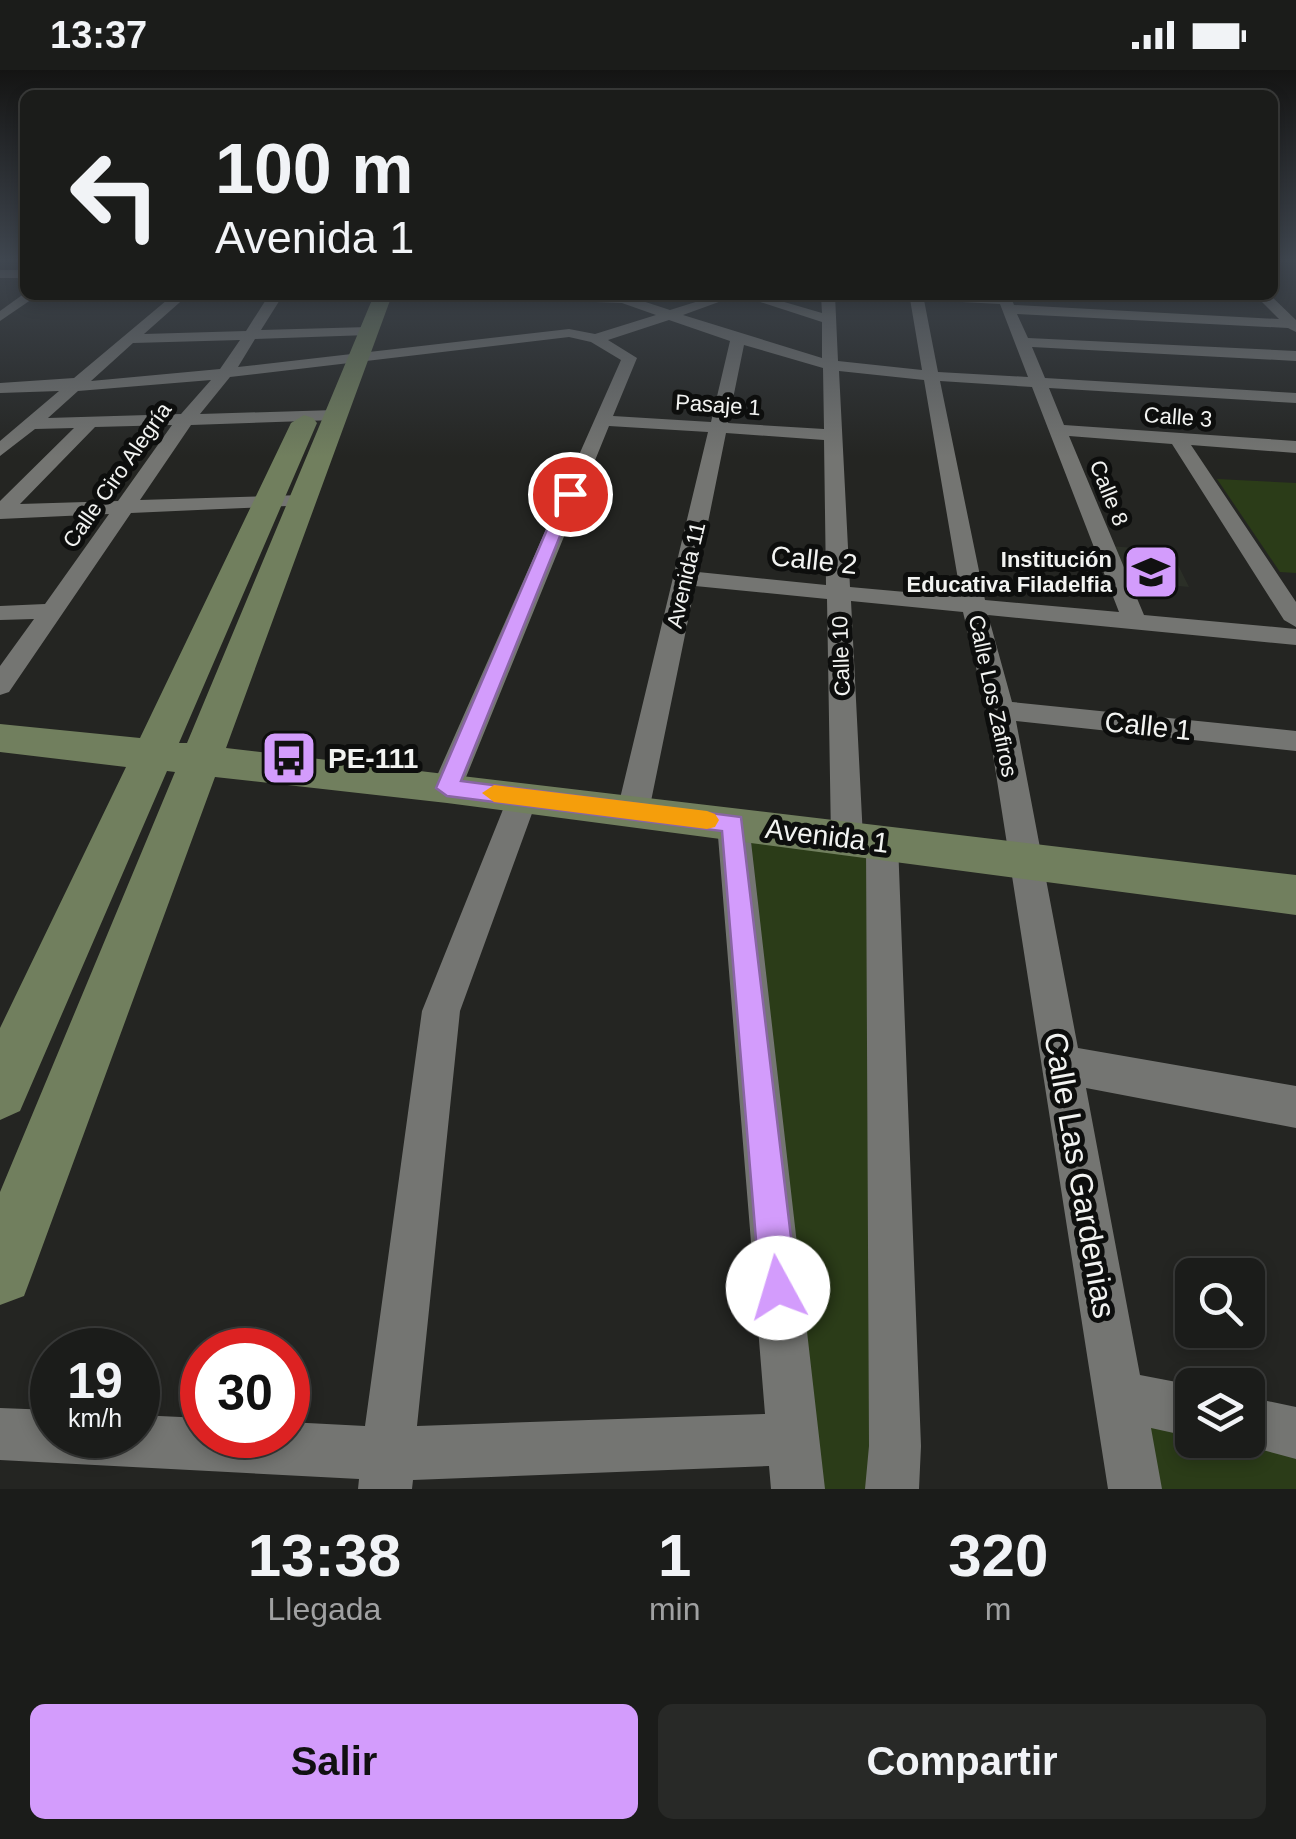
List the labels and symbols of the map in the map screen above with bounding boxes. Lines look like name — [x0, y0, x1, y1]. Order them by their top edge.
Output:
street label: Pasaje 1 — [674, 390, 762, 420]
street label: Calle Ciro Alegría — [58, 397, 177, 552]
street label: Calle 3 — [1143, 402, 1213, 432]
pin — [528, 452, 613, 537]
street label: Calle 8 — [1085, 457, 1133, 529]
street label: Avenida 11 — [662, 520, 710, 630]
street label: Calle 2 — [769, 540, 859, 580]
school or university icon: Institución Educativa Filadelfia — [1121, 542, 1181, 602]
place label: Institución Educativa Filadelfia — [907, 547, 1113, 597]
street label: Calle Los Zafiros — [964, 613, 1022, 779]
street label: Calle 10 — [827, 615, 855, 697]
street label: Calle 1 — [1103, 706, 1193, 746]
bus stop icon: PE-111 — [259, 728, 319, 788]
place label: PE-111 — [328, 743, 418, 774]
street label: Avenida 1 — [764, 813, 890, 859]
street label: Calle Las Gardenias — [1037, 1029, 1123, 1321]
position arrow — [726, 1236, 830, 1340]
speed limit sign: 30 — [180, 1328, 310, 1458]

